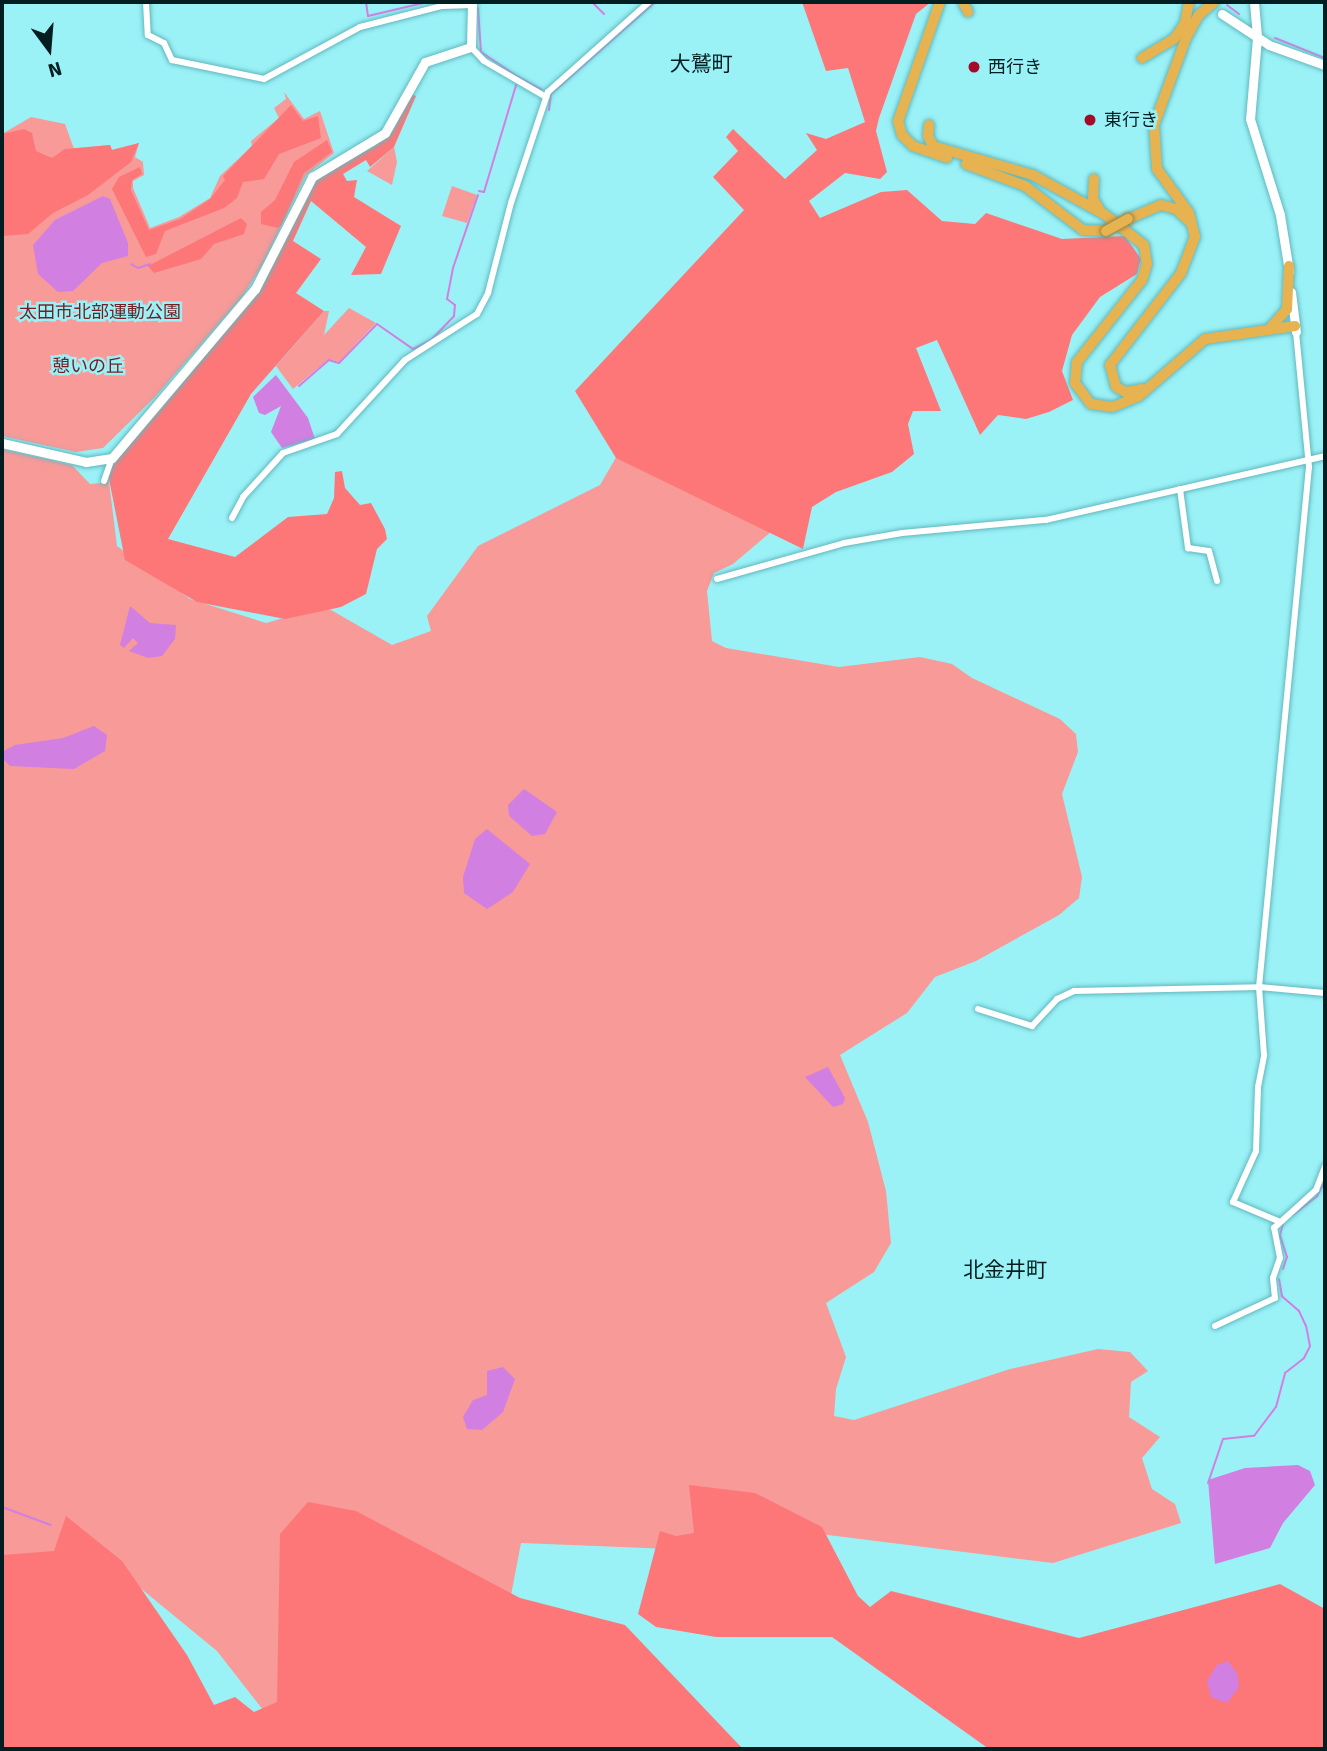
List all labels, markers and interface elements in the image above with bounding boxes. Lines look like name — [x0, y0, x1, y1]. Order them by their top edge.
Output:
north arrow — [14, 14, 84, 84]
district label: 大鷲町 — [670, 51, 732, 77]
text: N — [45, 56, 64, 83]
place label: 西行き — [988, 56, 1042, 78]
marker: 西行き — [966, 59, 982, 75]
place label: 東行き — [1104, 109, 1158, 131]
marker: 東行き — [1082, 112, 1098, 128]
park label: 太田市北部運動公園 — [19, 301, 181, 323]
park label: 憩いの丘 — [52, 355, 124, 377]
district label: 北金井町 — [963, 1257, 1047, 1283]

